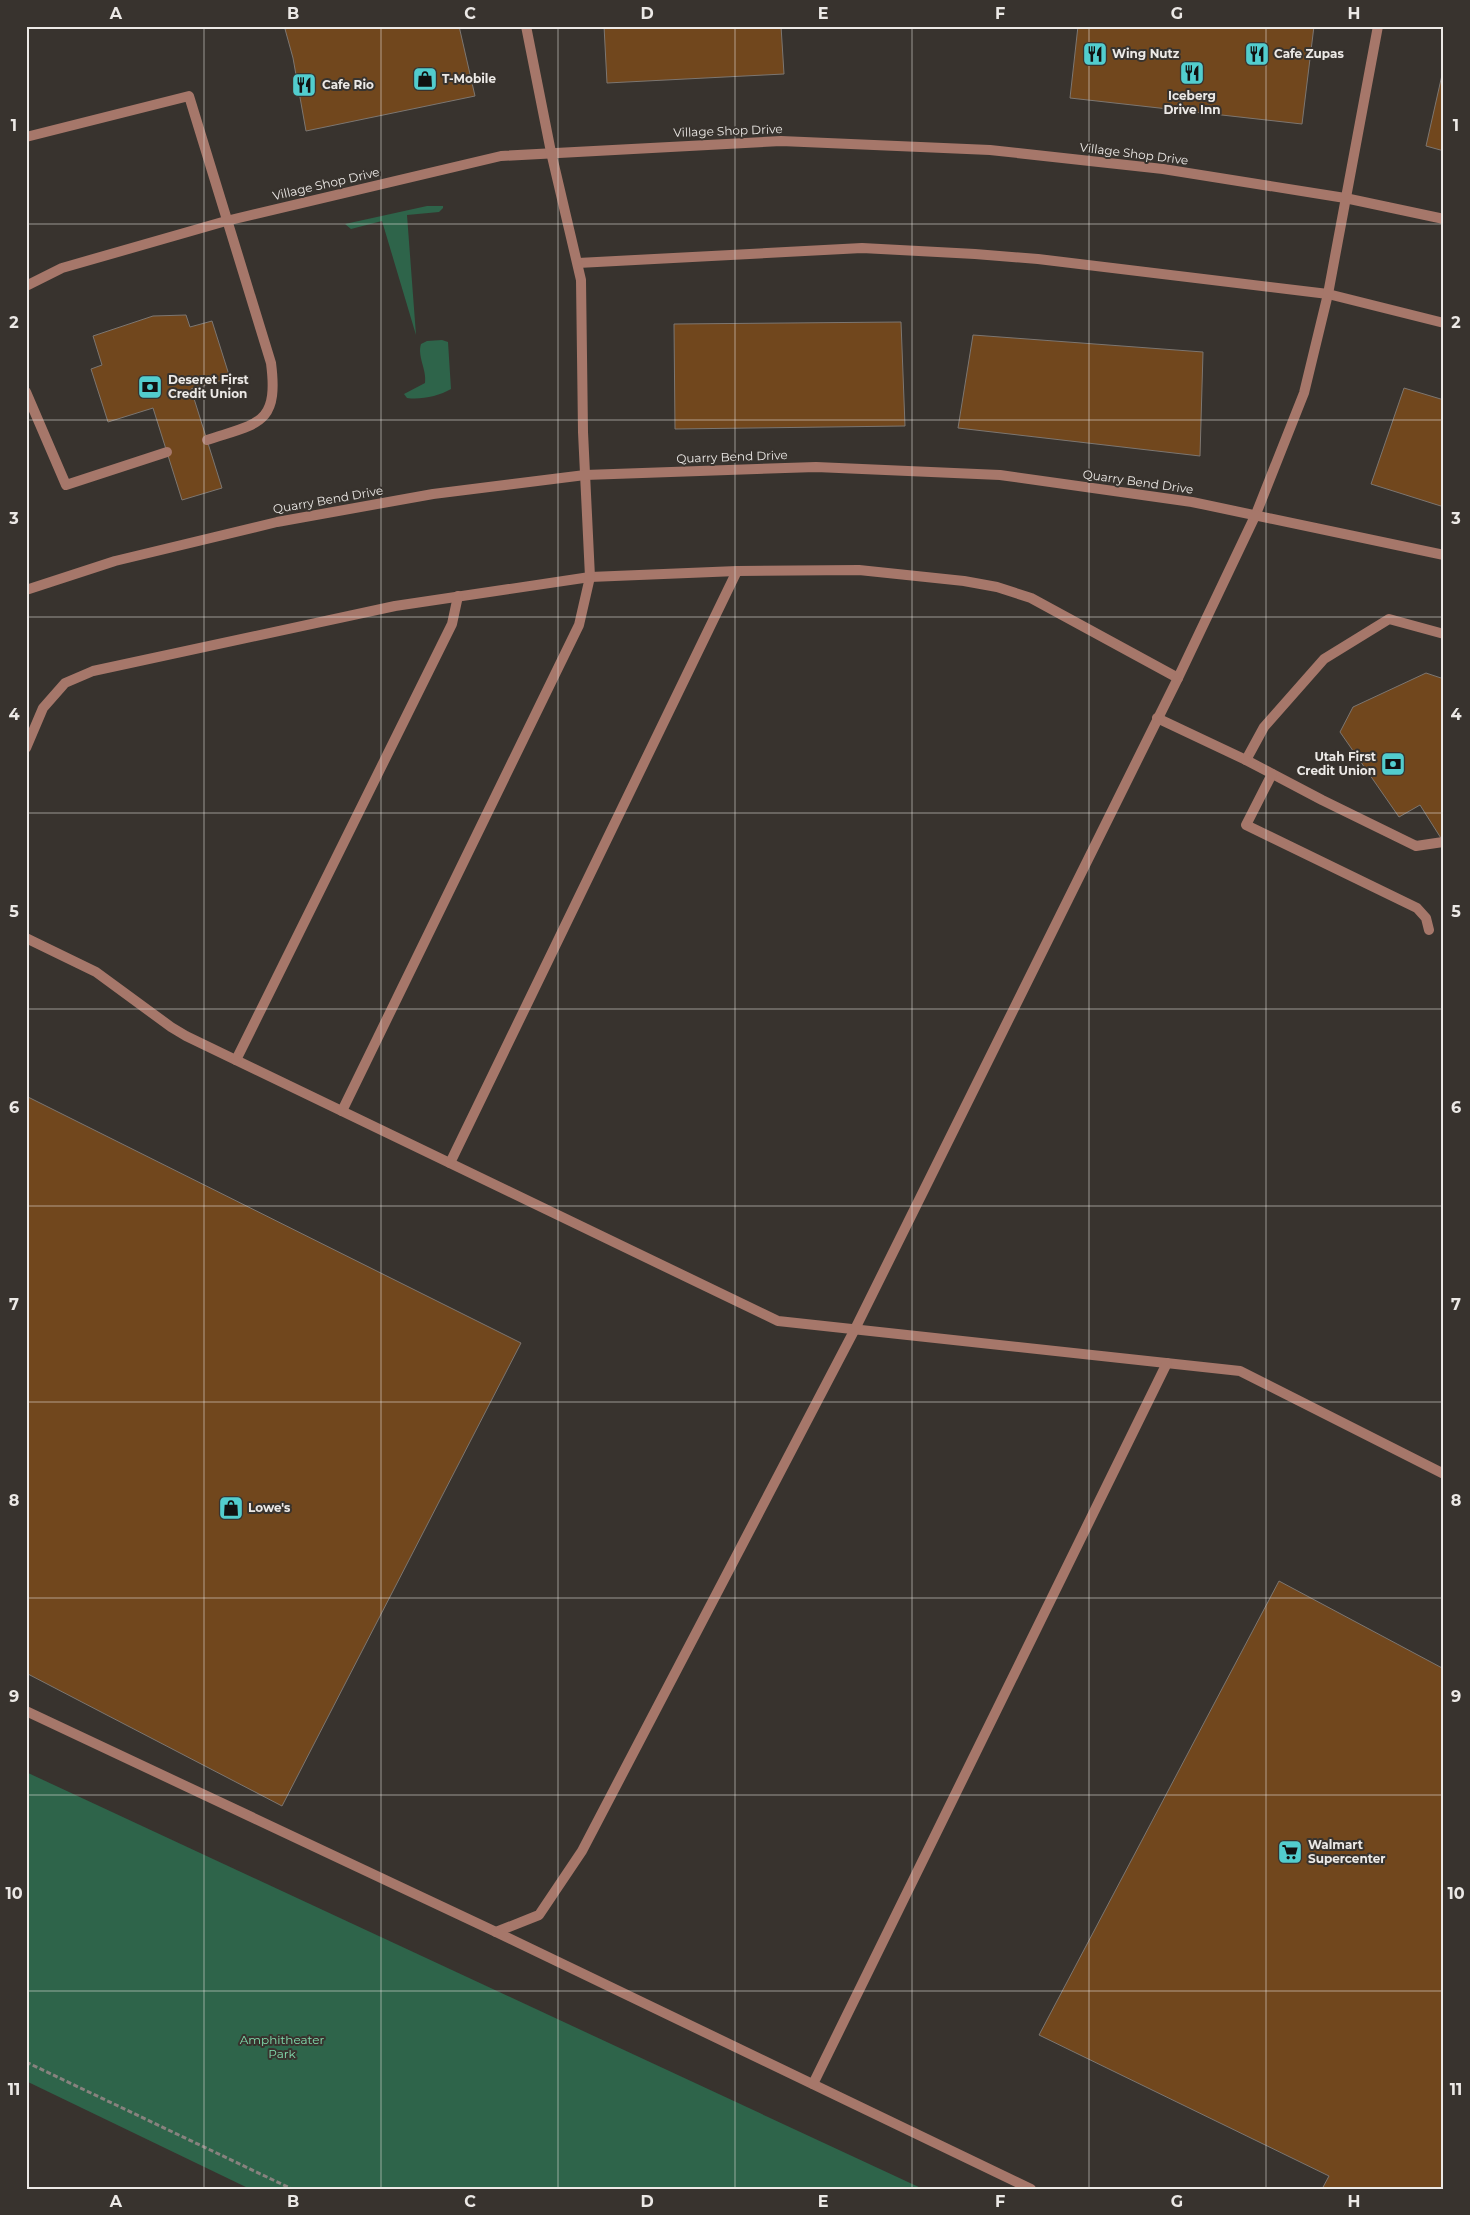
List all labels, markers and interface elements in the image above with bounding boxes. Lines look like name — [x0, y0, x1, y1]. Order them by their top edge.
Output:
text: A — [109, 4, 123, 23]
text: B — [287, 4, 299, 23]
text: C — [464, 4, 476, 23]
text: D — [640, 4, 654, 23]
text: E — [818, 4, 828, 23]
text: F — [995, 4, 1005, 23]
text: G — [1171, 4, 1183, 23]
text: H — [1348, 4, 1360, 23]
restaurant icon: Wing Nutz — [1082, 41, 1108, 67]
restaurant icon: Cafe Zupas — [1244, 41, 1270, 67]
place label: Wing Nutz — [1112, 46, 1180, 61]
place label: Cafe Zupas — [1274, 46, 1344, 61]
restaurant icon: Iceberg Drive Inn — [1179, 60, 1205, 86]
shop icon: T-Mobile — [412, 66, 438, 92]
place label: T-Mobile — [442, 71, 496, 86]
restaurant icon: Cafe Rio — [291, 72, 317, 98]
place label: Cafe Rio — [322, 77, 374, 92]
place label: Iceberg Drive Inn — [1163, 88, 1221, 117]
text: 1 — [11, 116, 17, 135]
text: 1 — [1453, 116, 1459, 135]
street label: Village Shop Drive — [673, 121, 783, 140]
street label: Village Shop Drive — [1079, 139, 1189, 168]
street label: Village Shop Drive — [271, 164, 381, 203]
text: 2 — [9, 313, 19, 332]
text: 2 — [1451, 313, 1461, 332]
place label: Deseret First Credit Union — [168, 372, 250, 401]
bank icon: Deseret First Credit Union — [137, 374, 163, 400]
street label: Quarry Bend Drive — [676, 447, 788, 466]
street label: Quarry Bend Drive — [1082, 466, 1194, 497]
street label: Quarry Bend Drive — [272, 482, 384, 517]
text: 3 — [8, 509, 19, 528]
text: 3 — [1450, 509, 1461, 528]
text: 4 — [8, 705, 20, 724]
text: 4 — [1450, 705, 1462, 724]
place label: Utah First Credit Union — [1297, 749, 1377, 778]
bank icon: Utah First Credit Union — [1380, 751, 1406, 777]
text: 5 — [9, 902, 19, 921]
text: 5 — [1451, 902, 1461, 921]
text: 6 — [9, 1098, 19, 1117]
text: 6 — [1451, 1098, 1461, 1117]
text: 7 — [9, 1295, 19, 1314]
text: 7 — [1451, 1295, 1461, 1314]
text: 8 — [9, 1491, 19, 1510]
text: 8 — [1451, 1491, 1461, 1510]
shop icon: Lowe's — [218, 1495, 244, 1521]
place label: Lowe's — [248, 1500, 291, 1515]
text: 9 — [9, 1687, 19, 1706]
text: 9 — [1451, 1687, 1461, 1706]
place label: Walmart Supercenter — [1308, 1837, 1385, 1866]
supermarket icon: Walmart Supercenter — [1277, 1839, 1303, 1865]
text: 10 — [5, 1884, 23, 1903]
text: 10 — [1447, 1884, 1465, 1903]
park label: Amphitheater Park — [240, 2032, 324, 2061]
text: 11 — [8, 2080, 20, 2099]
text: 11 — [1450, 2080, 1462, 2099]
text: A — [109, 2192, 123, 2211]
text: B — [287, 2192, 299, 2211]
text: C — [464, 2192, 476, 2211]
text: D — [640, 2192, 654, 2211]
text: E — [818, 2192, 828, 2211]
text: F — [995, 2192, 1005, 2211]
text: G — [1171, 2192, 1183, 2211]
text: H — [1348, 2192, 1360, 2211]

